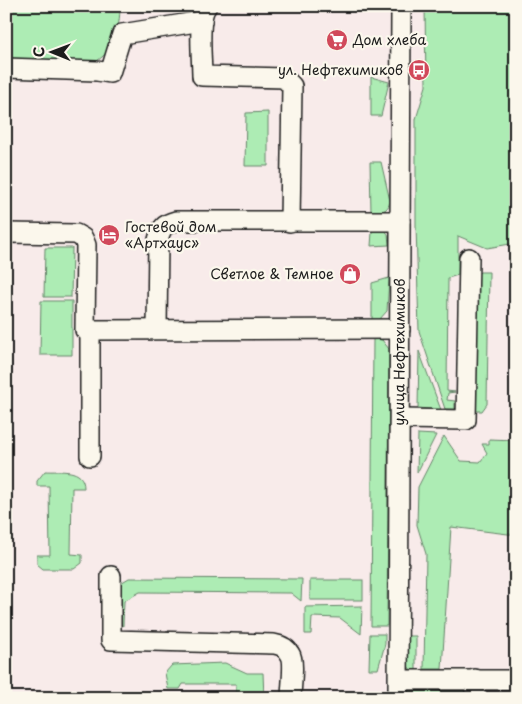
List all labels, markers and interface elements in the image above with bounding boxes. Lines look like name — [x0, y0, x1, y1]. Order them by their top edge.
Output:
north arrow — [28, 28, 78, 78]
supermarket icon: Дом хлеба — [325, 28, 349, 52]
place label: Дом хлеба — [352, 29, 426, 50]
text: С — [28, 46, 49, 57]
bus stop icon: ул. Нефтехимиков — [407, 58, 431, 82]
place label: ул. Нефтехимиков — [278, 59, 403, 80]
place label: Гостевой дом «Артхаус» — [125, 216, 217, 253]
hotel icon: Гостевой дом «Артхаус» — [97, 223, 121, 247]
shop icon: Светлое & Темное — [338, 262, 362, 286]
place label: Светлое & Темное — [210, 263, 334, 284]
street label: улица Нефтехимиков — [388, 278, 410, 426]

